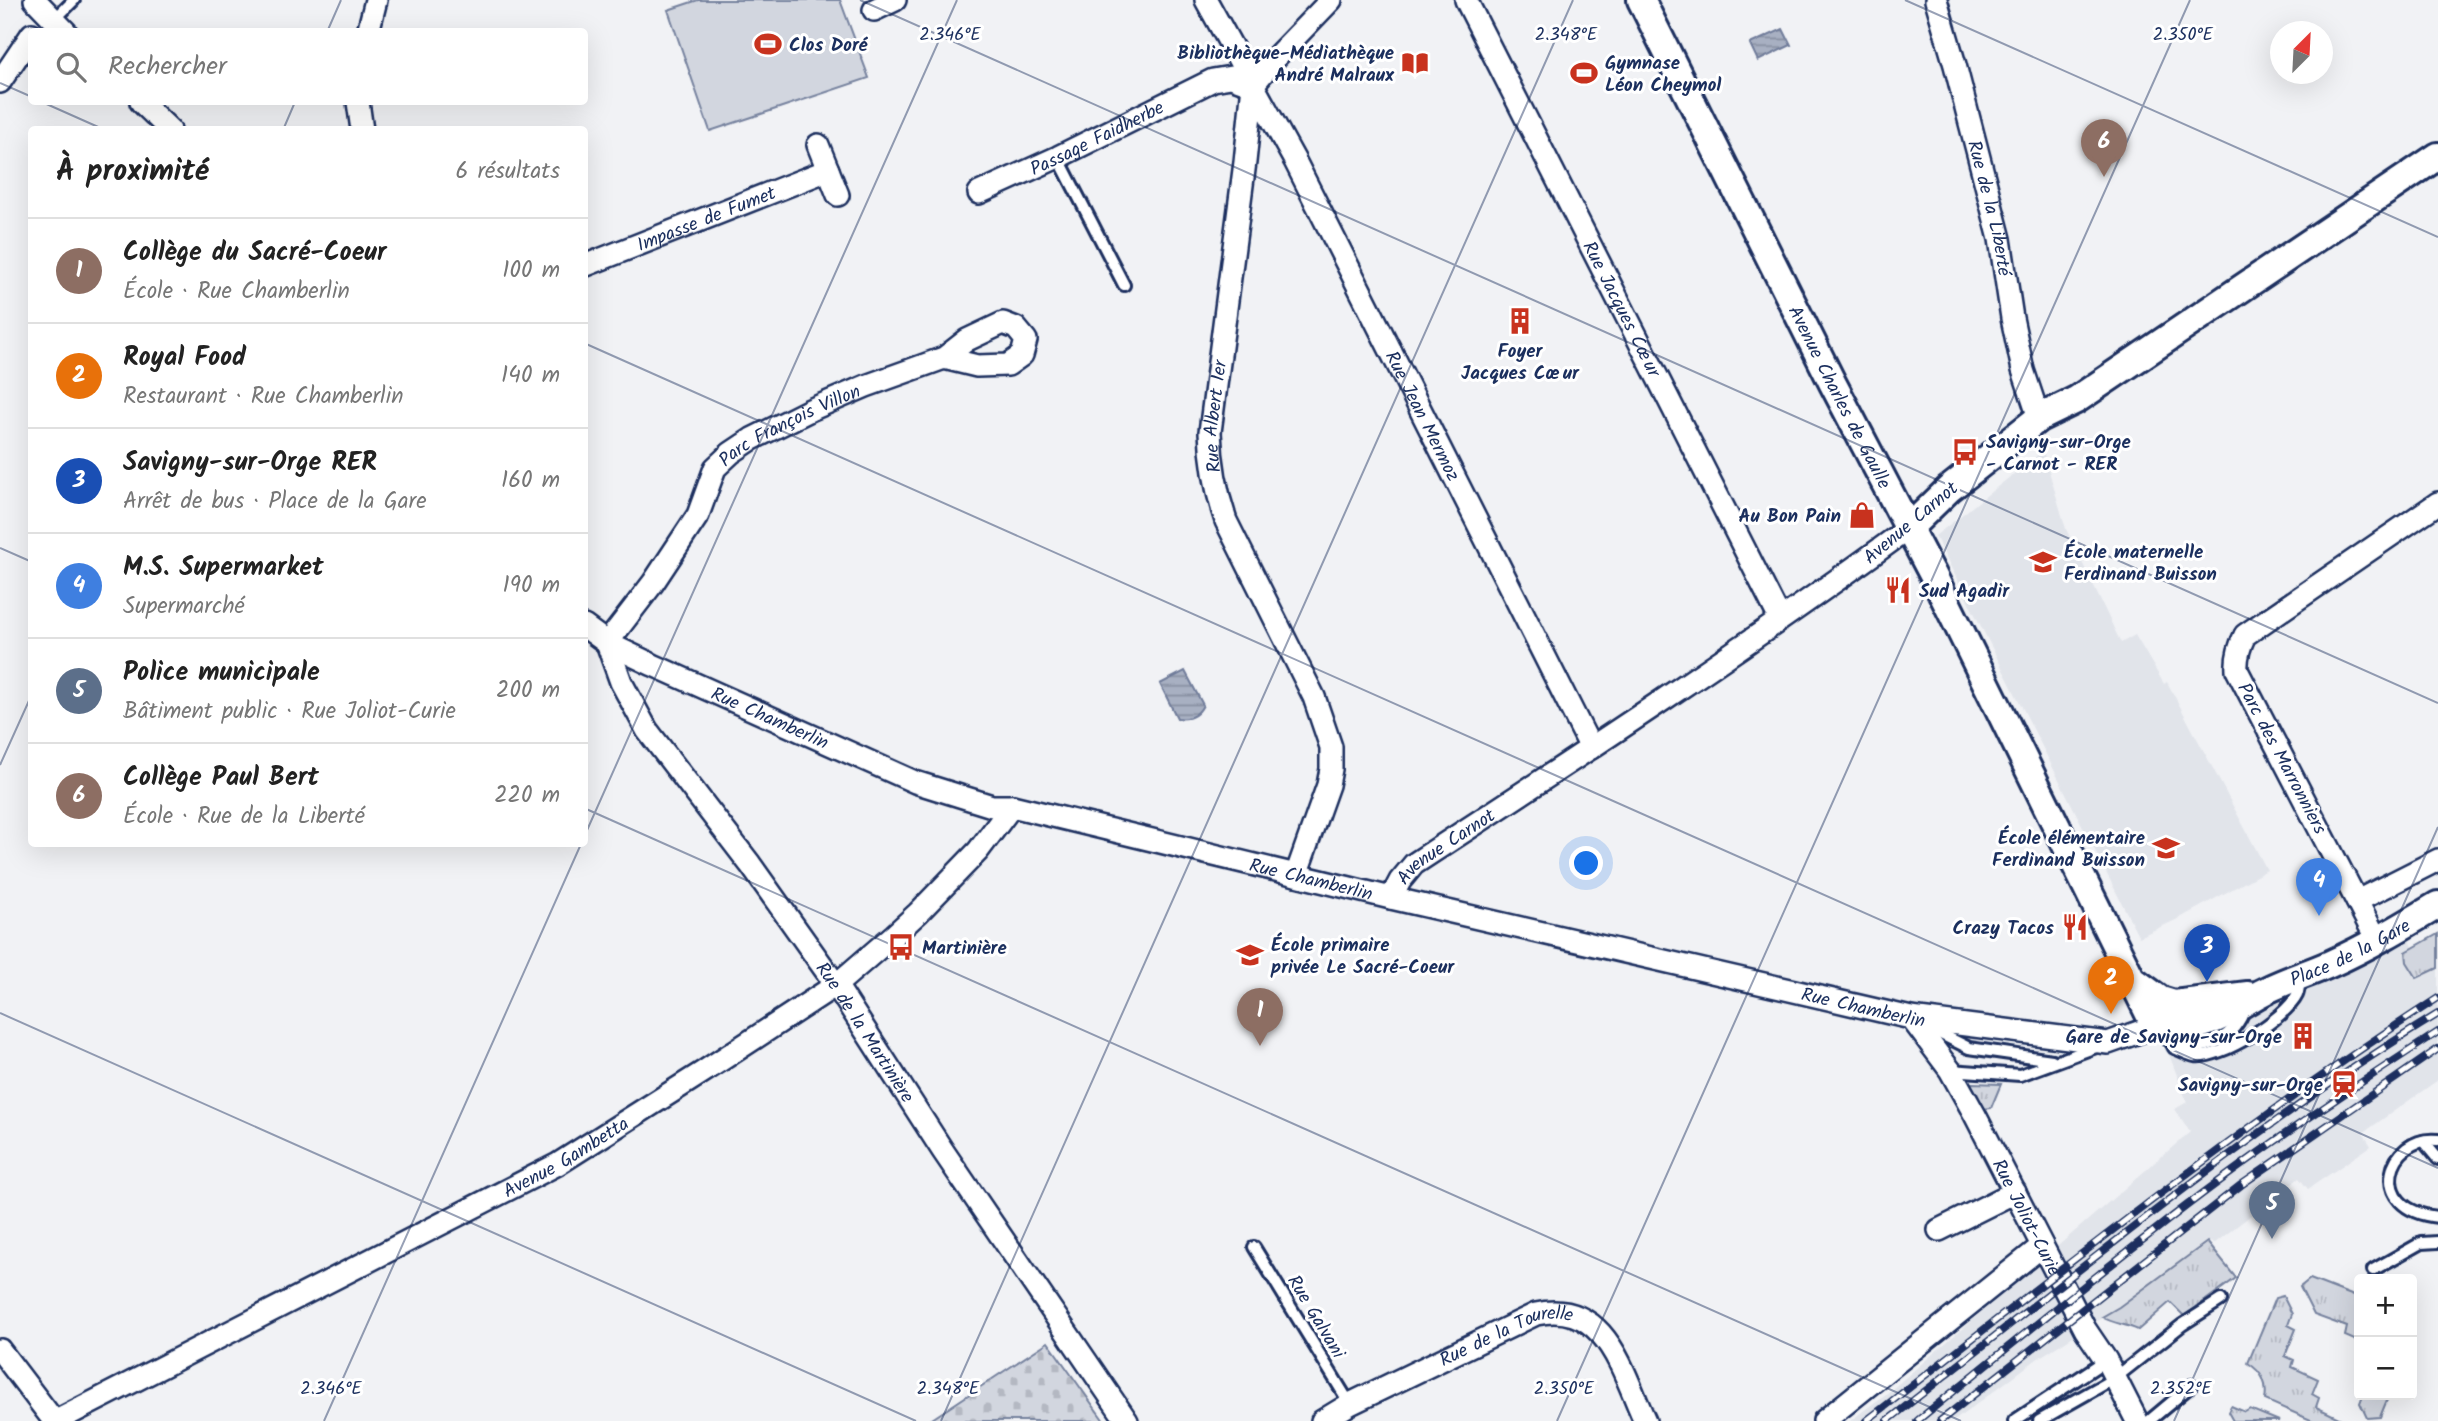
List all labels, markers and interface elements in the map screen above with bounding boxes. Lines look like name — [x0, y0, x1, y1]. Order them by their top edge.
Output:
text: 2.346°E — [919, 21, 981, 50]
text: 2.348°E — [1535, 21, 1598, 50]
text: 2.350°E — [2153, 21, 2214, 50]
north arrow — [2270, 21, 2333, 84]
search box — [28, 28, 588, 105]
sports icon: Clos Doré — [753, 29, 783, 59]
place label: Clos Doré — [789, 31, 869, 61]
place label: Bibliothèque-Médiathèque André Malraux — [1177, 39, 1395, 91]
text: Rechercher — [108, 46, 227, 88]
icon: search — [52, 48, 90, 86]
library icon: Bibliothèque-Médiathèque André Malraux — [1400, 48, 1430, 78]
place label: Gymnase Léon Cheymol — [1605, 49, 1722, 101]
sports icon: Gymnase Léon Cheymol — [1569, 58, 1599, 88]
street label: Passage Faidherbe — [1025, 93, 1170, 185]
pin: 6 — [2081, 119, 2127, 177]
street label: Rue de la Liberté — [1958, 137, 2018, 279]
text: À proximité — [56, 148, 209, 196]
text: 6 résultats — [455, 154, 560, 190]
street label: Impasse de Fumet — [633, 179, 781, 261]
text: Collège du Sacré-Coeur — [123, 232, 386, 274]
street label: Rue Jacques Cœur — [1574, 236, 1669, 384]
text: 1 — [76, 253, 82, 289]
text: 100 m — [502, 253, 560, 289]
text: École · Rue Chamberlin — [123, 274, 350, 310]
street label: Avenue Charles de Gaulle — [1779, 301, 1899, 495]
building icon: Foyer Jacques Cœur — [1505, 306, 1535, 336]
text: Royal Food — [123, 337, 246, 379]
place label: Foyer Jacques Cœur — [1461, 337, 1580, 389]
street label: Rue Jean Mermoz — [1376, 346, 1467, 487]
street label: Rue Albert 1er — [1197, 357, 1236, 475]
text: 2 — [72, 358, 86, 394]
text: 140 m — [501, 358, 560, 394]
street label: Parc François Villon — [712, 377, 866, 475]
text: Restaurant · Rue Chamberlin — [123, 379, 403, 415]
place label: Savigny-sur-Orge - Carnot - RER — [1986, 428, 2131, 480]
bus stop icon: Savigny-sur-Orge - Carnot - RER — [1950, 437, 1980, 467]
text: Savigny-sur-Orge RER — [123, 442, 377, 484]
text: 3 — [73, 463, 85, 499]
text: 160 m — [501, 463, 560, 499]
street label: Avenue Carnot — [1857, 474, 1966, 572]
text: Arrêt de bus · Place de la Gare — [123, 484, 427, 520]
shop icon: Au Bon Pain — [1847, 500, 1877, 530]
place label: Au Bon Pain — [1739, 502, 1841, 532]
place label: École maternelle Ferdinand Buisson — [2064, 538, 2217, 590]
text: M.S. Supermarket — [123, 547, 324, 589]
school or university icon: École maternelle Ferdinand Buisson — [2028, 547, 2058, 577]
text: 4 — [73, 568, 85, 604]
text: 190 m — [503, 568, 560, 604]
restaurant icon: Sud Agadir — [1883, 575, 1913, 605]
place label: Sud Agadir — [1919, 577, 2010, 607]
text: Supermarché — [123, 589, 245, 625]
text: Police municipale — [123, 652, 320, 694]
text: 5 — [73, 673, 85, 709]
text: 200 m — [496, 673, 560, 709]
street label: Parc des Marronniers — [2229, 678, 2334, 840]
street label: Rue Chamberlin — [706, 680, 833, 759]
text: Bâtiment public · Rue Joliot-Curie — [123, 694, 456, 730]
text: Collège Paul Bert — [123, 757, 319, 799]
text: 6 — [73, 778, 85, 814]
text: 220 m — [494, 778, 560, 814]
text: École · Rue de la Liberté — [123, 799, 365, 835]
street label: Avenue Carnot — [1390, 801, 1502, 892]
place label: École élémentaire Ferdinand Buisson — [1992, 824, 2145, 876]
school or university icon: École élémentaire Ferdinand Buisson — [2151, 833, 2181, 863]
your location — [1569, 846, 1603, 880]
street label: Rue Chamberlin — [1246, 851, 1376, 910]
pin: 4 — [2296, 858, 2342, 916]
street label: Place de la Gare — [2286, 911, 2417, 996]
restaurant icon: Crazy Tacos — [2060, 912, 2090, 942]
place label: Crazy Tacos — [1953, 914, 2054, 944]
pin: 3 — [2184, 924, 2230, 982]
place label: École primaire privée Le Sacré-Coeur — [1270, 931, 1455, 983]
bus stop icon: Martinière — [886, 932, 916, 962]
place label: Martinière — [922, 934, 1007, 964]
school or university icon: École primaire privée Le Sacré-Coeur — [1235, 940, 1265, 970]
street label: Rue de la Martinière — [807, 956, 921, 1110]
pin: 2 — [2088, 956, 2134, 1014]
street label: Rue Chamberlin — [1798, 980, 1927, 1037]
pin: 1 — [1237, 988, 1283, 1046]
building icon: Gare de Savigny-sur-Orge — [2288, 1021, 2318, 1051]
place label: Gare de Savigny-sur-Orge — [2066, 1023, 2282, 1053]
station icon: Savigny-sur-Orge — [2329, 1069, 2359, 1099]
place label: Savigny-sur-Orge — [2178, 1071, 2323, 1101]
street label: Avenue Gambetta — [498, 1110, 635, 1207]
street label: Rue Joliot-Curie — [1983, 1154, 2068, 1282]
pin: 5 — [2249, 1181, 2295, 1239]
street label: Rue Galvani — [1278, 1269, 1353, 1366]
map controls — [2354, 1274, 2417, 1400]
button: + — [2354, 1274, 2417, 1337]
street label: Rue de la Tourelle — [1435, 1299, 1577, 1376]
button: − — [2354, 1337, 2417, 1400]
text: 2.346°E — [300, 1375, 362, 1404]
text: 2.348°E — [917, 1375, 980, 1404]
text: 2.350°E — [1534, 1375, 1595, 1404]
text: 2.352°E — [2150, 1375, 2212, 1404]

